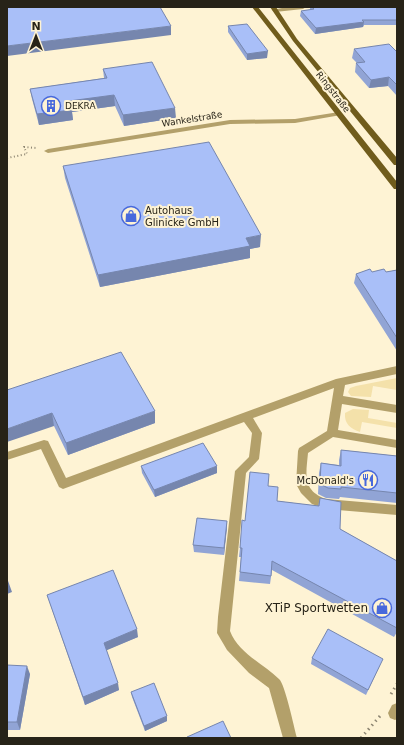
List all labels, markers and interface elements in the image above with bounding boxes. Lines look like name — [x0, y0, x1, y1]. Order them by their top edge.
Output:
north arrow — [16, 16, 56, 56]
text: N — [31, 20, 41, 33]
street label: Ringstraße — [314, 70, 352, 115]
building icon: DEKRA — [40, 95, 62, 117]
place label: DEKRA — [65, 101, 96, 111]
street label: Wankelstraße — [161, 109, 223, 129]
shop icon: Autohaus Glinicke GmbH — [120, 205, 142, 227]
place label: Autohaus Glinicke GmbH — [145, 205, 219, 228]
restaurant icon: McDonald's — [357, 469, 379, 491]
place label: McDonald's — [297, 475, 354, 486]
shop icon: XTiP Sportwetten — [371, 597, 393, 619]
place label: XTiP Sportwetten — [265, 601, 368, 615]

